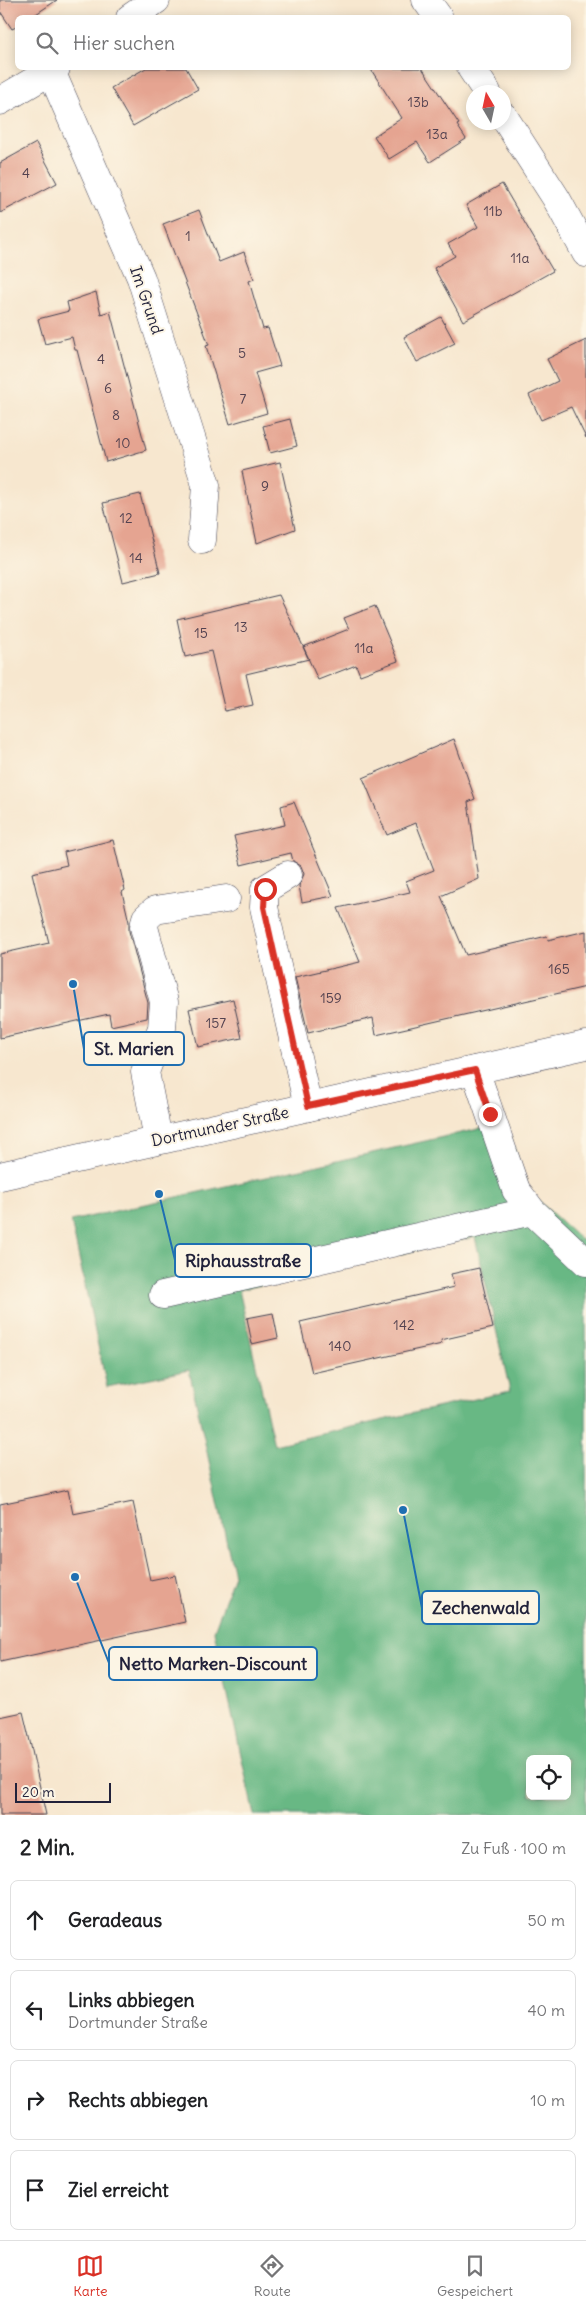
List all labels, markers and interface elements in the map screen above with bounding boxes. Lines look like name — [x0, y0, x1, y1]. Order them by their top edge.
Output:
search box — [15, 15, 571, 70]
icon: search — [33, 29, 61, 57]
text: Hier suchen — [73, 31, 175, 55]
north arrow — [466, 85, 511, 130]
house number: 13b — [407, 93, 429, 111]
house number: 13a — [426, 125, 448, 143]
house number: 4 — [22, 164, 30, 182]
house number: 11b — [484, 202, 503, 220]
house number: 1 — [185, 227, 191, 245]
house number: 11a — [510, 249, 530, 267]
street label: Im Grund — [126, 263, 168, 337]
house number: 5 — [238, 344, 246, 362]
house number: 4 — [97, 350, 105, 368]
house number: 6 — [104, 379, 112, 397]
house number: 7 — [240, 390, 247, 408]
house number: 8 — [112, 406, 120, 424]
house number: 10 — [116, 434, 130, 452]
house number: 9 — [261, 477, 269, 495]
house number: 12 — [119, 509, 133, 527]
house number: 14 — [129, 549, 143, 567]
house number: 13 — [234, 618, 248, 636]
house number: 15 — [194, 624, 208, 642]
house number: 11a — [354, 639, 374, 657]
route start — [254, 878, 277, 901]
house number: 165 — [548, 960, 570, 978]
house number: 159 — [320, 989, 342, 1007]
house number: 157 — [206, 1014, 226, 1032]
callout: St. Marien — [84, 1032, 184, 1065]
text: St. Marien — [94, 1037, 175, 1060]
street label: Dortmunder Straße — [149, 1102, 291, 1150]
route end — [479, 1103, 502, 1126]
callout: Riphausstraße — [175, 1244, 311, 1277]
text: Riphausstraße — [185, 1249, 301, 1272]
house number: 142 — [393, 1316, 415, 1334]
house number: 140 — [329, 1337, 351, 1355]
callout: Zechenwald — [422, 1591, 539, 1624]
text: Zechenwald — [432, 1596, 530, 1619]
callout: Netto Marken-Discount — [109, 1647, 317, 1680]
text: Netto Marken-Discount — [119, 1652, 308, 1675]
map controls — [526, 1755, 571, 1800]
button: locate — [526, 1755, 571, 1800]
scale bar — [15, 1780, 111, 1803]
text: 20 m — [22, 1783, 55, 1801]
text: 2 Min. — [20, 1834, 75, 1861]
text: Zu Fuß · 100 m — [461, 1838, 566, 1858]
icon: ahead — [21, 1906, 49, 1934]
text: Geradeaus — [68, 1908, 162, 1932]
text: 50 m — [527, 1910, 565, 1930]
text: Links abbiegen — [68, 1988, 195, 2012]
icon: left — [21, 1996, 49, 2024]
text: 40 m — [527, 2000, 565, 2020]
text: Dortmunder Straße — [68, 2012, 208, 2032]
icon: right — [21, 2086, 49, 2114]
text: Rechts abbiegen — [68, 2088, 208, 2112]
text: 10 m — [530, 2090, 565, 2110]
icon: arrive — [21, 2176, 49, 2204]
text: Ziel erreicht — [68, 2178, 169, 2202]
tab: Karte — [73, 2252, 108, 2300]
tab: Route — [254, 2252, 291, 2300]
tab: Gespeichert — [437, 2252, 513, 2300]

